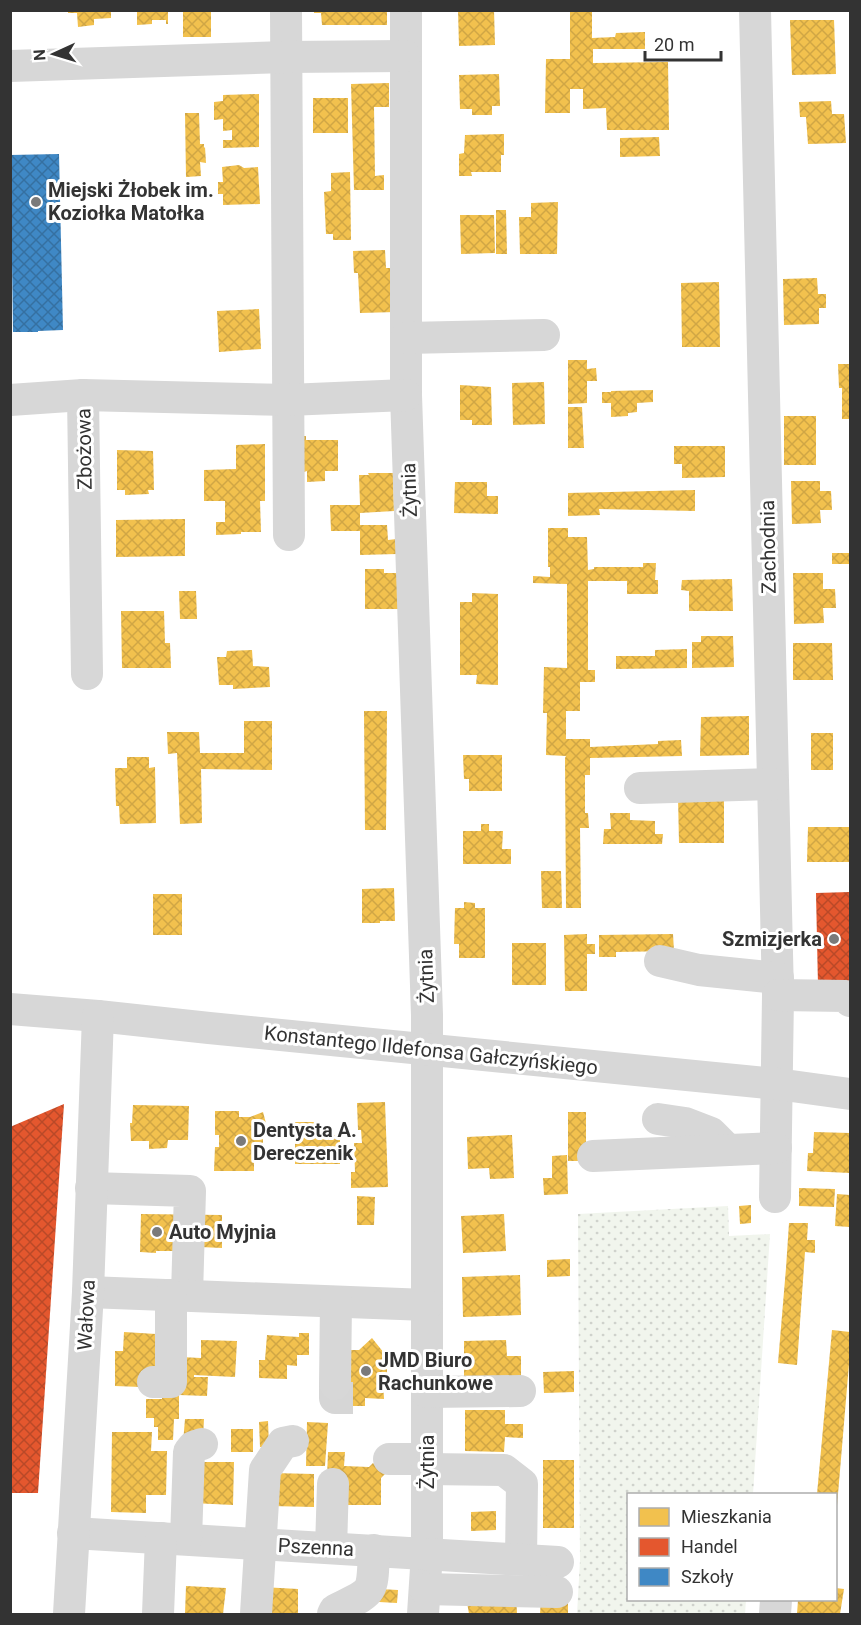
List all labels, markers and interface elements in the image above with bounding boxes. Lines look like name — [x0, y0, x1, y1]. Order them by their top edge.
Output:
north arrow — [24, 24, 84, 84]
scale bar — [645, 24, 722, 62]
text: 20 m — [654, 34, 694, 55]
text: N — [30, 49, 49, 61]
place label: Miejski Żłobek im. Koziołka Matołka — [48, 178, 214, 225]
marker: Miejski Żłobek im. Koziołka Matołka — [29, 195, 43, 209]
street label: Zbożowa — [71, 408, 97, 490]
street label: Żytnia — [396, 462, 422, 518]
street label: Zachodnia — [755, 500, 781, 594]
place label: Szmizjerka — [722, 927, 822, 951]
marker: Szmizjerka — [827, 932, 841, 946]
street label: Żytnia — [413, 948, 439, 1004]
street label: Konstantego Ildefonsa Gałczyńskiego — [263, 1021, 599, 1079]
place label: Dentysta A. Dereczenik — [253, 1118, 357, 1165]
marker: Dentysta A. Dereczenik — [234, 1134, 248, 1148]
place label: Auto Myjnia — [169, 1220, 277, 1244]
marker: Auto Myjnia — [150, 1225, 164, 1239]
street label: Wałowa — [72, 1279, 100, 1351]
place label: JMD Biuro Rachunkowe — [378, 1348, 493, 1395]
marker: JMD Biuro Rachunkowe — [359, 1364, 373, 1378]
street label: Żytnia — [415, 1435, 439, 1489]
legend — [627, 1493, 837, 1601]
text: Mieszkania — [681, 1506, 772, 1527]
street label: Pszenna — [277, 1533, 355, 1561]
text: Handel — [681, 1536, 738, 1557]
text: Szkoły — [681, 1566, 734, 1587]

